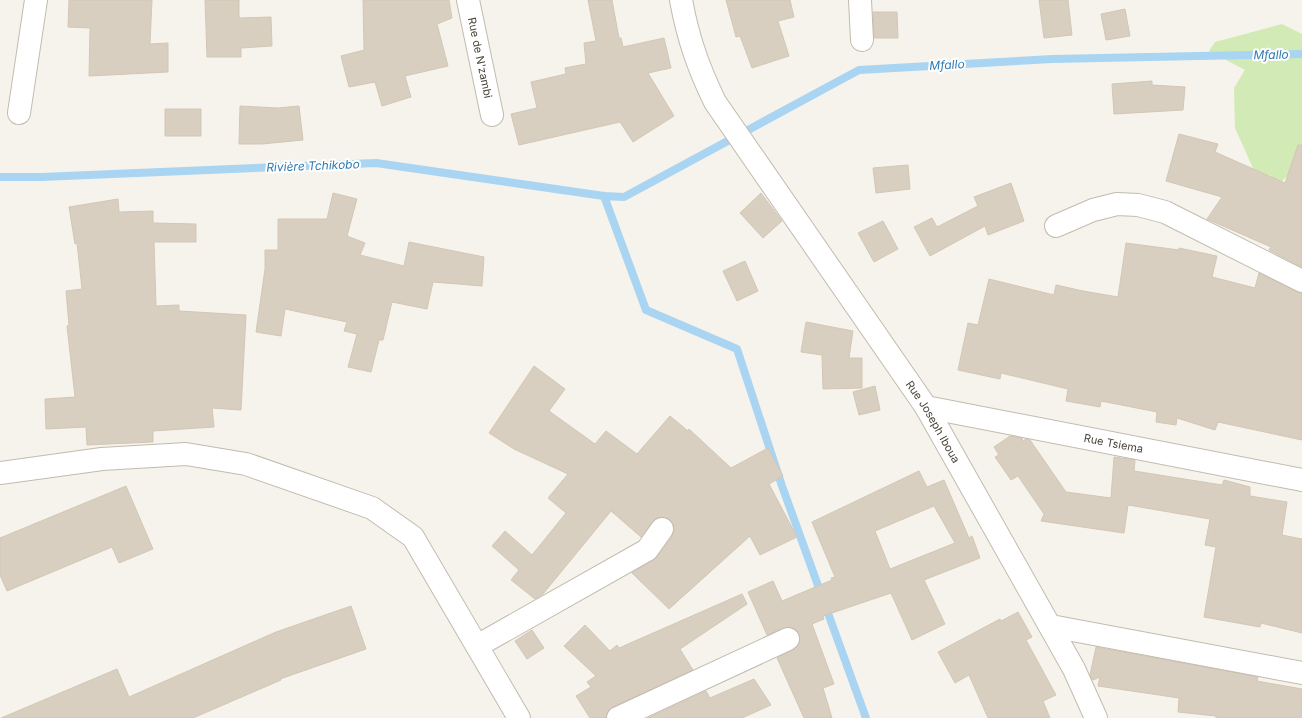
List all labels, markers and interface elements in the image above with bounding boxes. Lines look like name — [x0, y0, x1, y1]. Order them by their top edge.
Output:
street label: Rue de N'zambi — [465, 16, 495, 99]
water label: Mfallo — [1253, 47, 1289, 62]
water label: Mfallo — [929, 56, 965, 73]
water label: Rivière Tchikobo — [266, 156, 360, 175]
street label: Rue Joseph Iboua — [903, 378, 963, 465]
street label: Rue Tsiema — [1083, 431, 1144, 456]

